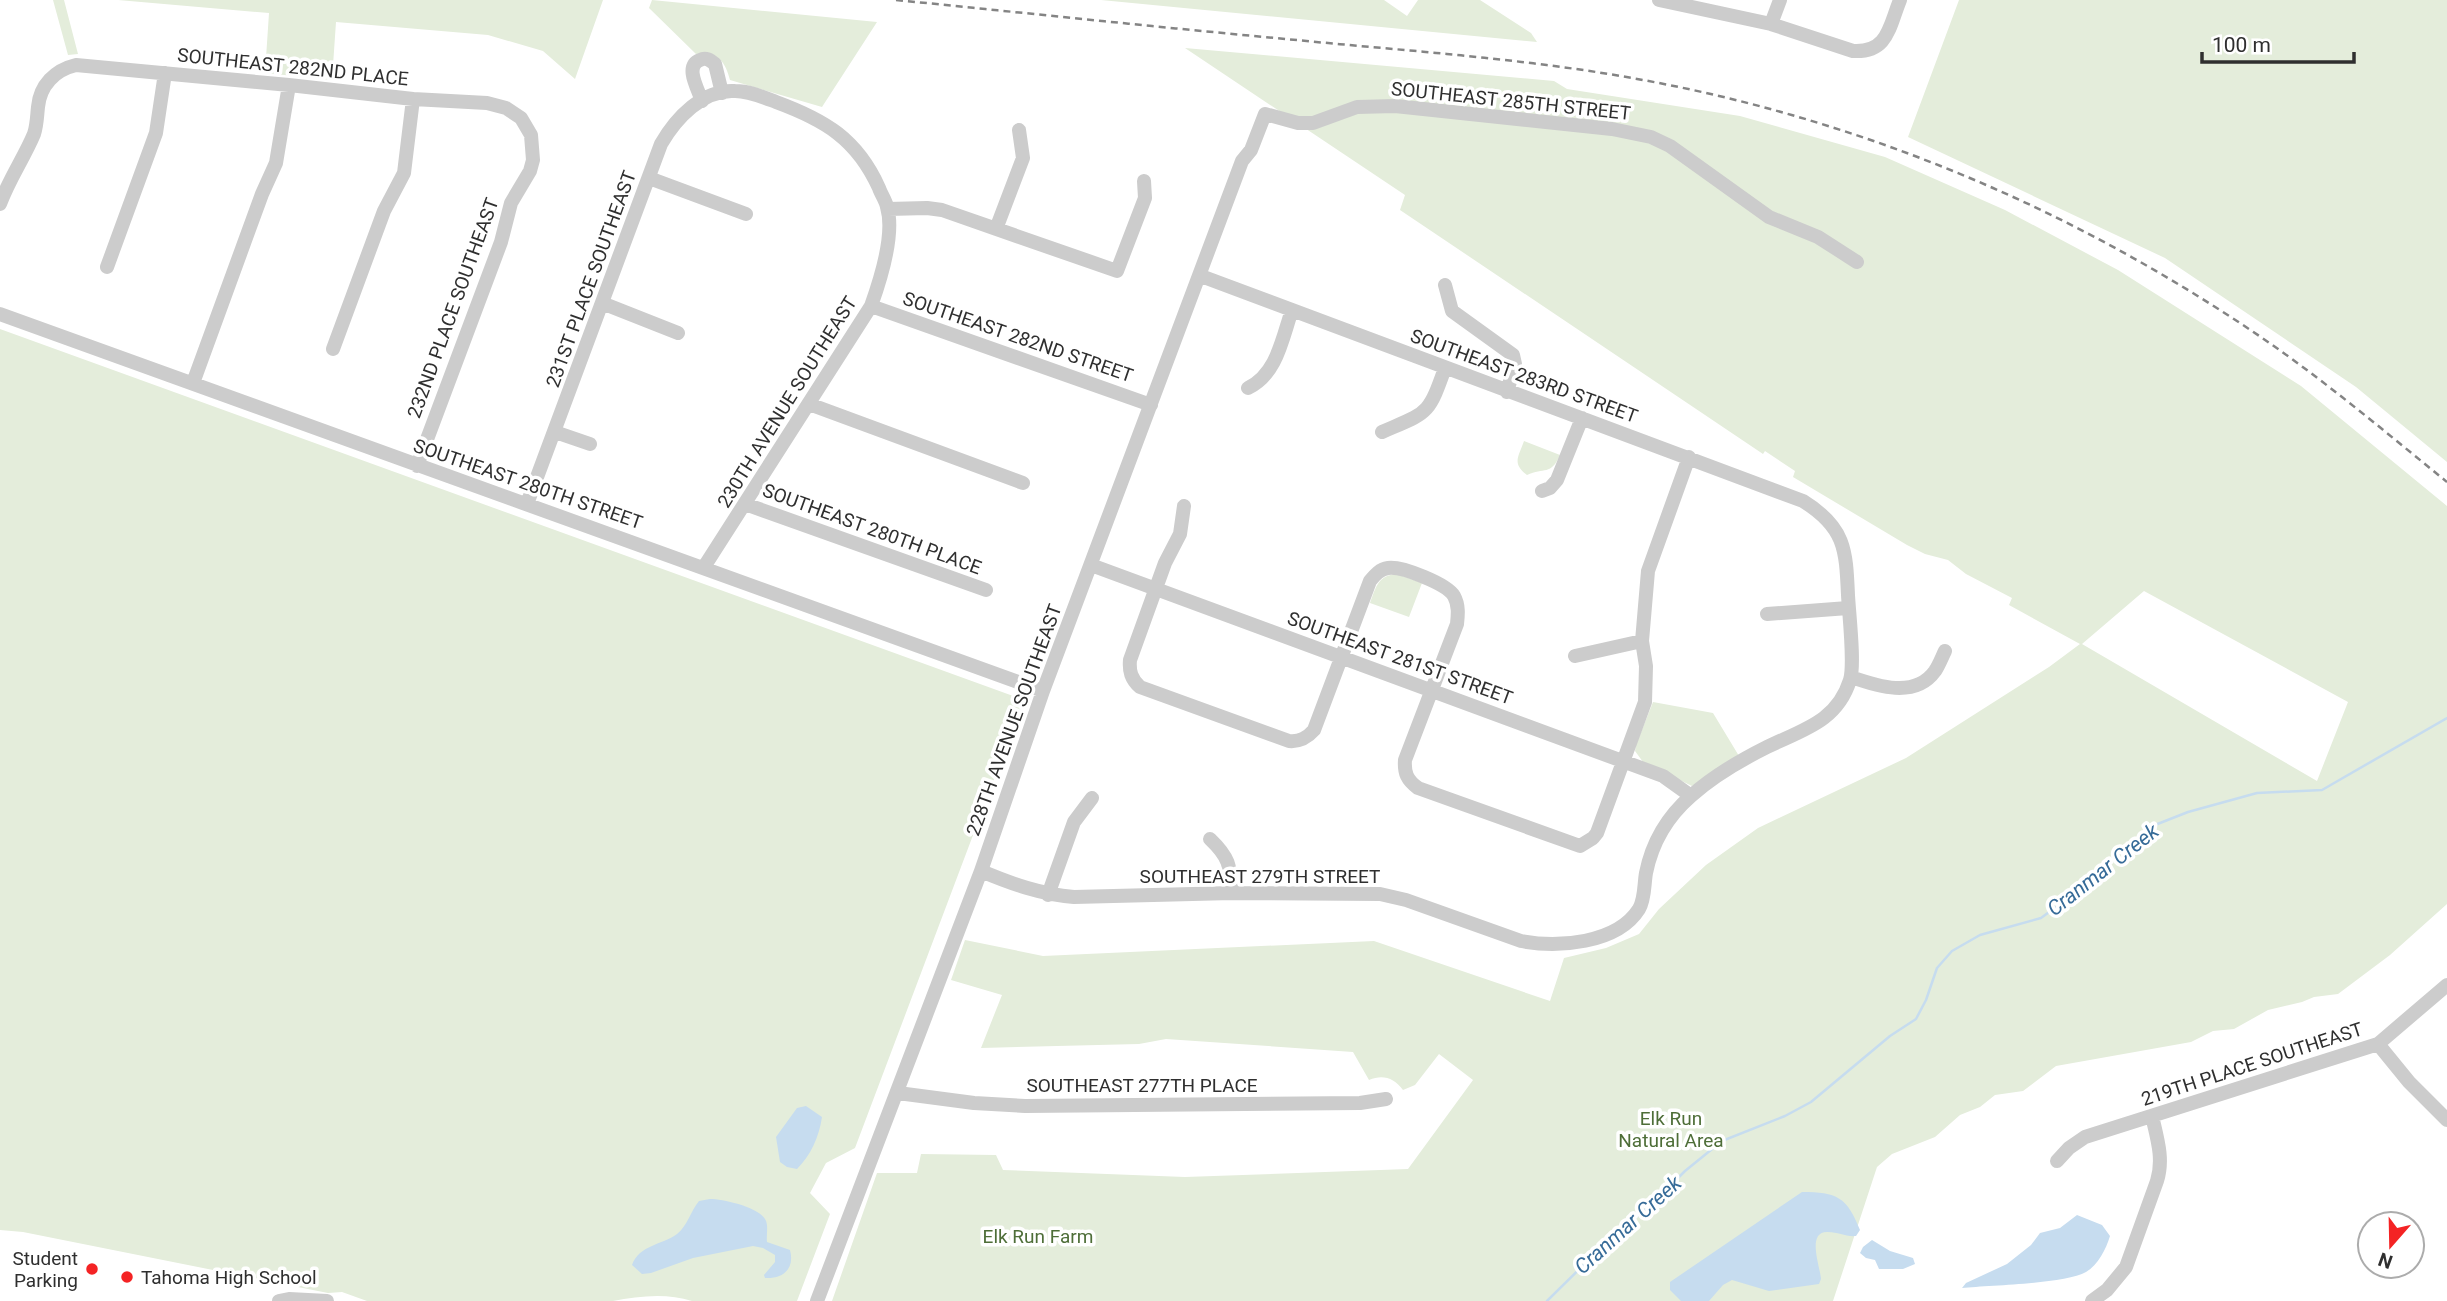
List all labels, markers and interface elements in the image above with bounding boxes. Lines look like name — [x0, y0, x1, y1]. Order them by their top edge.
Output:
scale bar — [2202, 21, 2354, 65]
text: 100 m — [2212, 33, 2271, 57]
street label: SOUTHEAST 282ND PLACE — [176, 43, 410, 91]
street label: SOUTHEAST 285TH STREET — [1390, 77, 1632, 125]
street label: 231ST PLACE SOUTHEAST — [541, 168, 641, 390]
street label: 232ND PLACE SOUTHEAST — [402, 195, 504, 421]
street label: SOUTHEAST 282ND STREET — [900, 287, 1136, 387]
street label: 230TH AVENUE SOUTHEAST — [712, 292, 862, 512]
street label: SOUTHEAST 283RD STREET — [1407, 324, 1641, 428]
street label: SOUTHEAST 280TH STREET — [410, 434, 646, 534]
street label: SOUTHEAST 280TH PLACE — [759, 479, 985, 579]
street label: 228TH AVENUE SOUTHEAST — [961, 601, 1067, 839]
street label: SOUTHEAST 281ST STREET — [1284, 606, 1516, 710]
water label: Cranmar Creek — [2042, 819, 2164, 921]
street label: SOUTHEAST 279TH STREET — [1140, 865, 1380, 888]
street label: 219TH PLACE SOUTHEAST — [2138, 1017, 2366, 1111]
street label: SOUTHEAST 277TH PLACE — [1026, 1074, 1258, 1097]
park label: Elk Run Natural Area — [1618, 1107, 1724, 1152]
water label: Cranmar Creek — [1570, 1170, 1687, 1279]
north arrow — [2356, 1210, 2426, 1280]
park label: Elk Run Farm — [983, 1225, 1093, 1248]
place label: Student Parking — [13, 1247, 78, 1292]
text: N — [2375, 1247, 2396, 1274]
marker: Student Parking — [84, 1261, 100, 1277]
place label: Tahoma High School — [141, 1266, 317, 1289]
marker: Tahoma High School — [119, 1269, 135, 1285]

